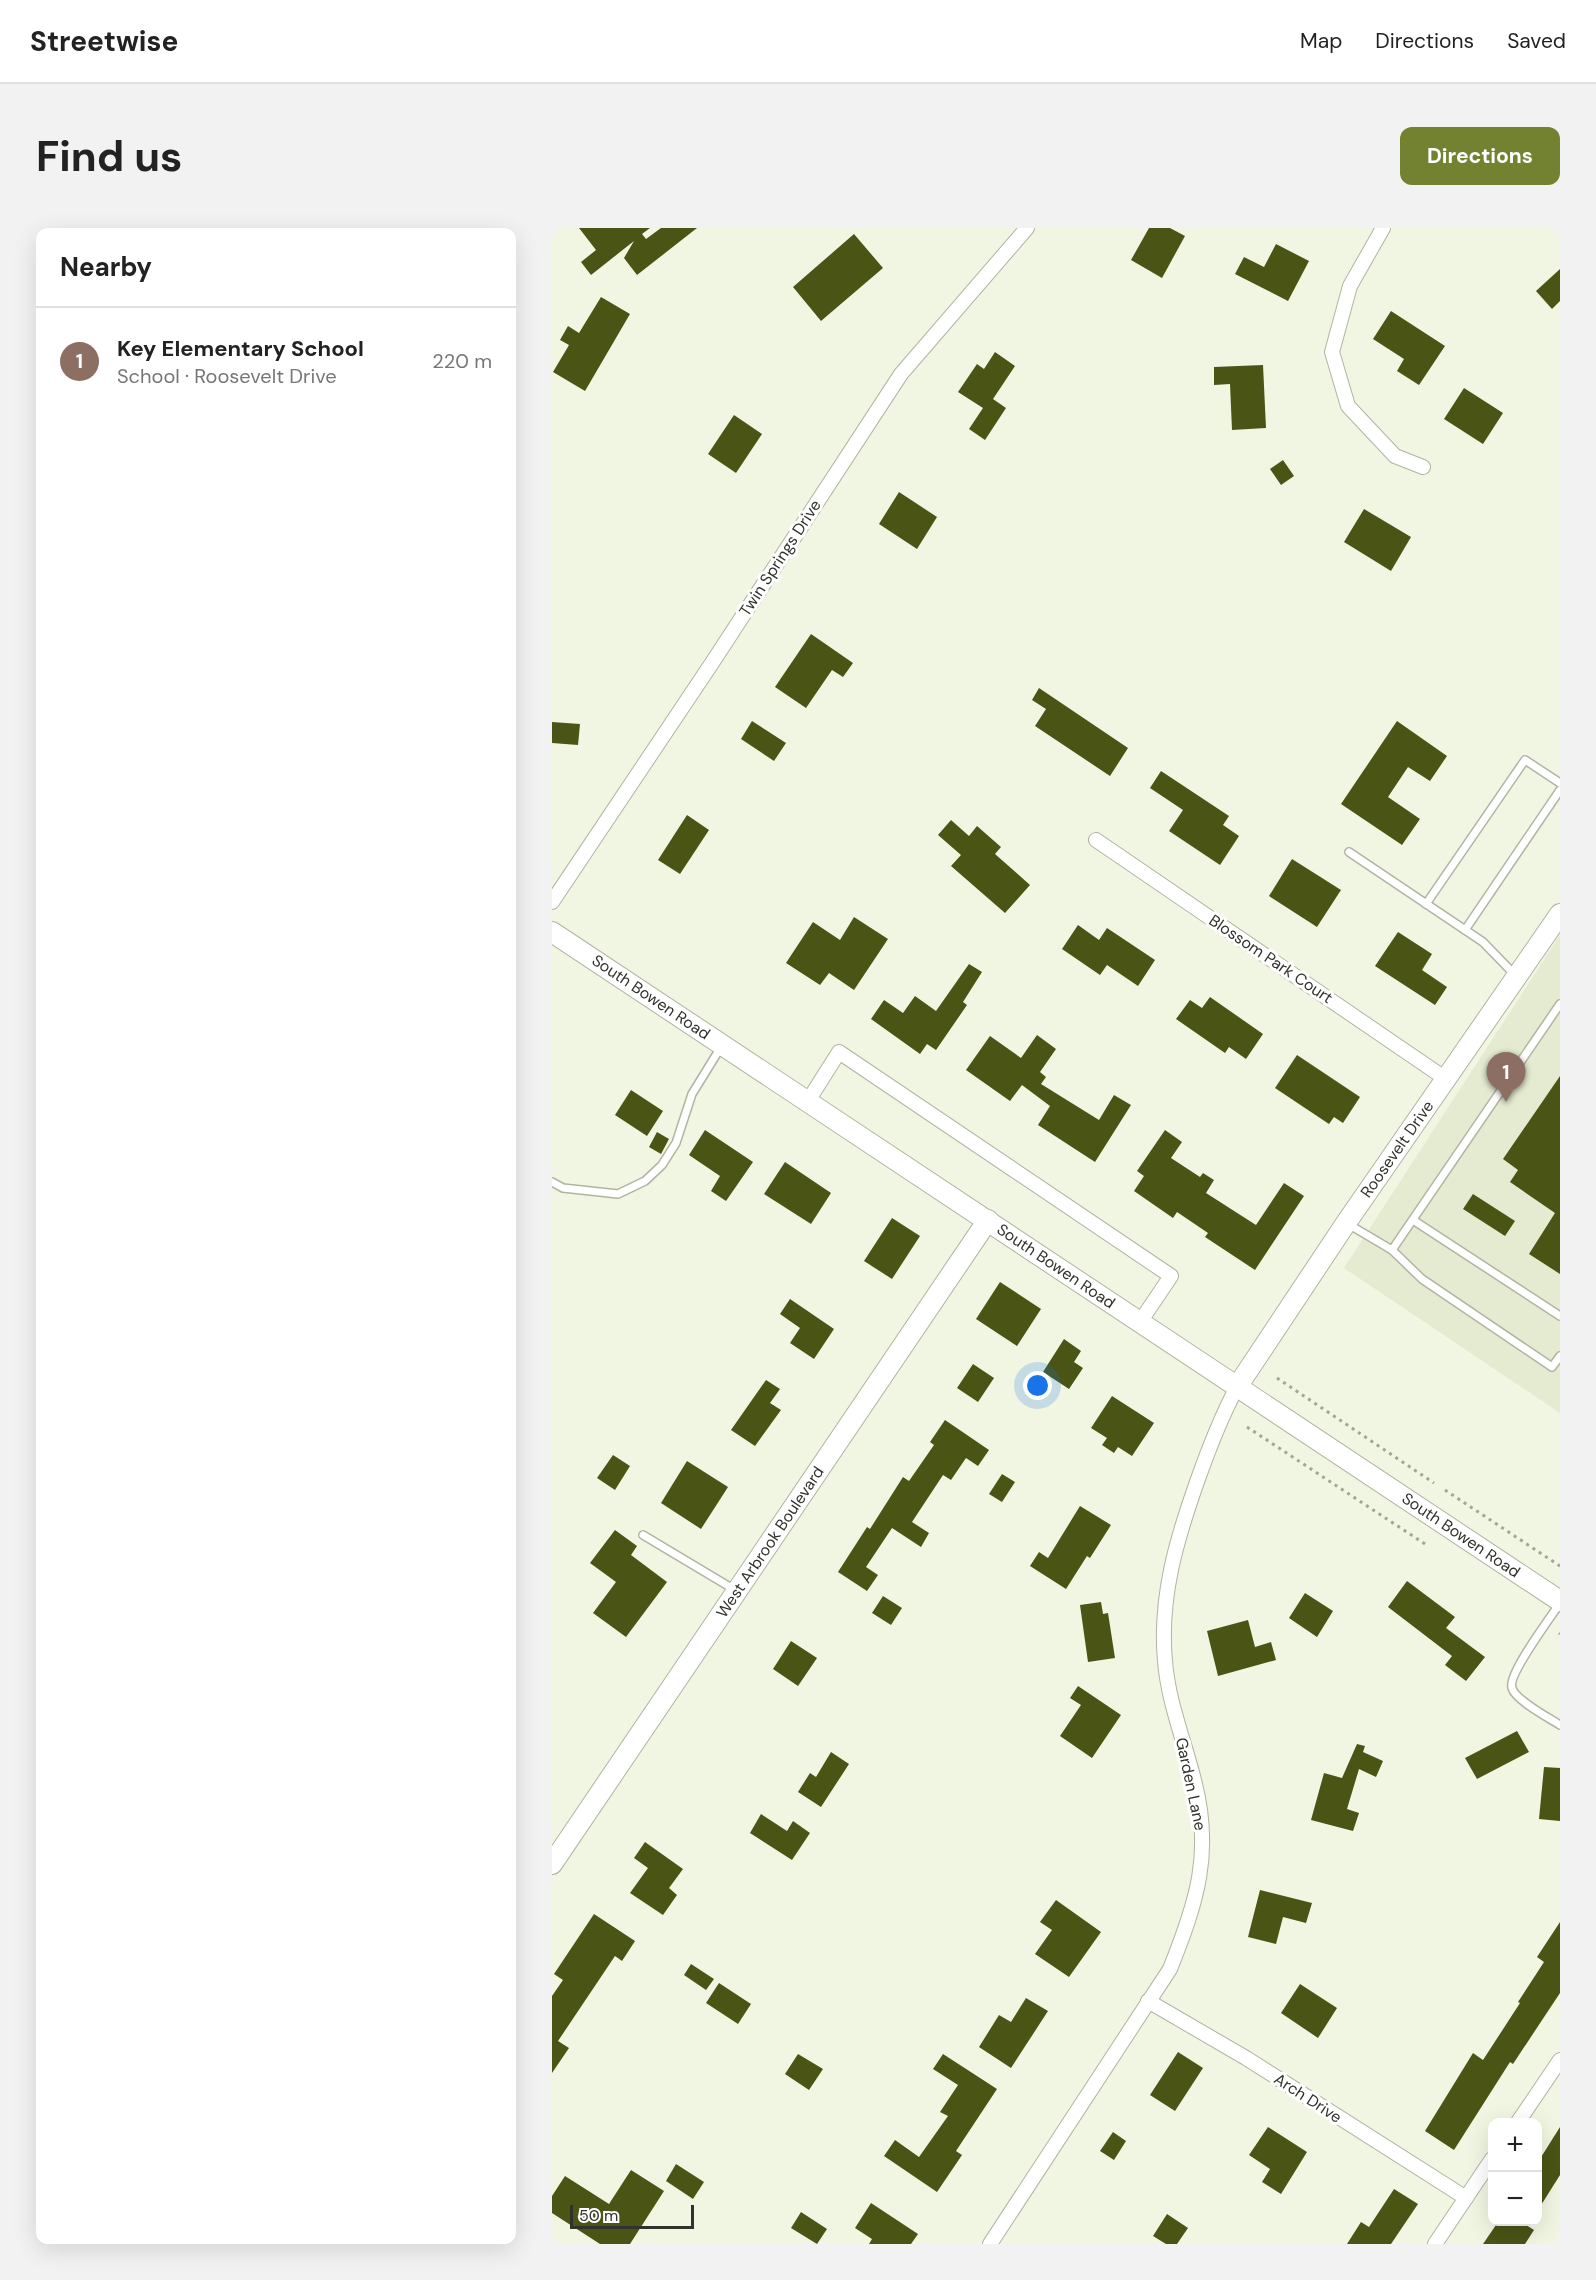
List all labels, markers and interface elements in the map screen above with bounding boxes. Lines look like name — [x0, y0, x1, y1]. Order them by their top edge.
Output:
text: Streetwise — [30, 23, 178, 60]
text: Map — [1300, 27, 1342, 55]
text: Directions — [1375, 27, 1474, 55]
text: Saved — [1507, 27, 1566, 55]
button: Directions — [1400, 127, 1560, 185]
text: Find us — [36, 129, 182, 184]
text: Nearby — [60, 250, 152, 284]
text: Key Elementary School — [117, 334, 364, 363]
text: 1 — [76, 348, 83, 374]
text: 220 m — [432, 348, 492, 374]
text: School · Roosevelt Drive — [117, 363, 337, 389]
street label: Twin Springs Drive — [734, 496, 826, 620]
street label: Blossom Park Court — [1205, 910, 1337, 1008]
street label: South Bowen Road — [588, 950, 714, 1044]
pin: 1 — [1486, 1052, 1526, 1102]
street label: Roosevelt Drive — [1356, 1096, 1438, 1202]
street label: South Bowen Road — [993, 1219, 1119, 1313]
your location — [1023, 1371, 1052, 1400]
street label: West Arbrook Boulevard — [711, 1462, 829, 1622]
street label: South Bowen Road — [1398, 1488, 1524, 1582]
street label: Garden Lane — [1171, 1736, 1211, 1832]
street label: Arch Drive — [1270, 2068, 1346, 2128]
map controls — [1488, 2118, 1542, 2226]
button: + — [1488, 2118, 1542, 2172]
button: − — [1488, 2172, 1542, 2226]
scale bar — [570, 2202, 694, 2230]
text: 50 m — [579, 2205, 618, 2226]

